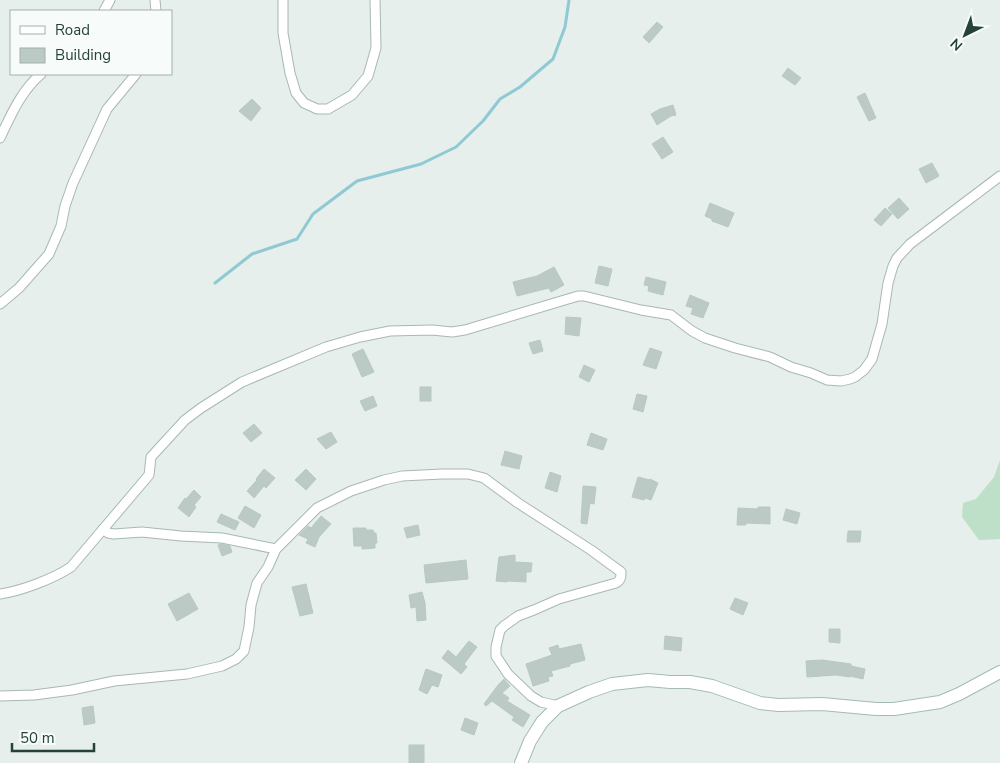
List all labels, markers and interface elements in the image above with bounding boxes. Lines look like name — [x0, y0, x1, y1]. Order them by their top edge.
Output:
legend — [10, 10, 172, 75]
north arrow — [940, 10, 990, 60]
text: Road — [55, 20, 90, 40]
text: N — [946, 34, 967, 55]
text: Building — [55, 45, 111, 65]
scale bar — [12, 720, 95, 752]
text: 50 m — [20, 728, 55, 748]

